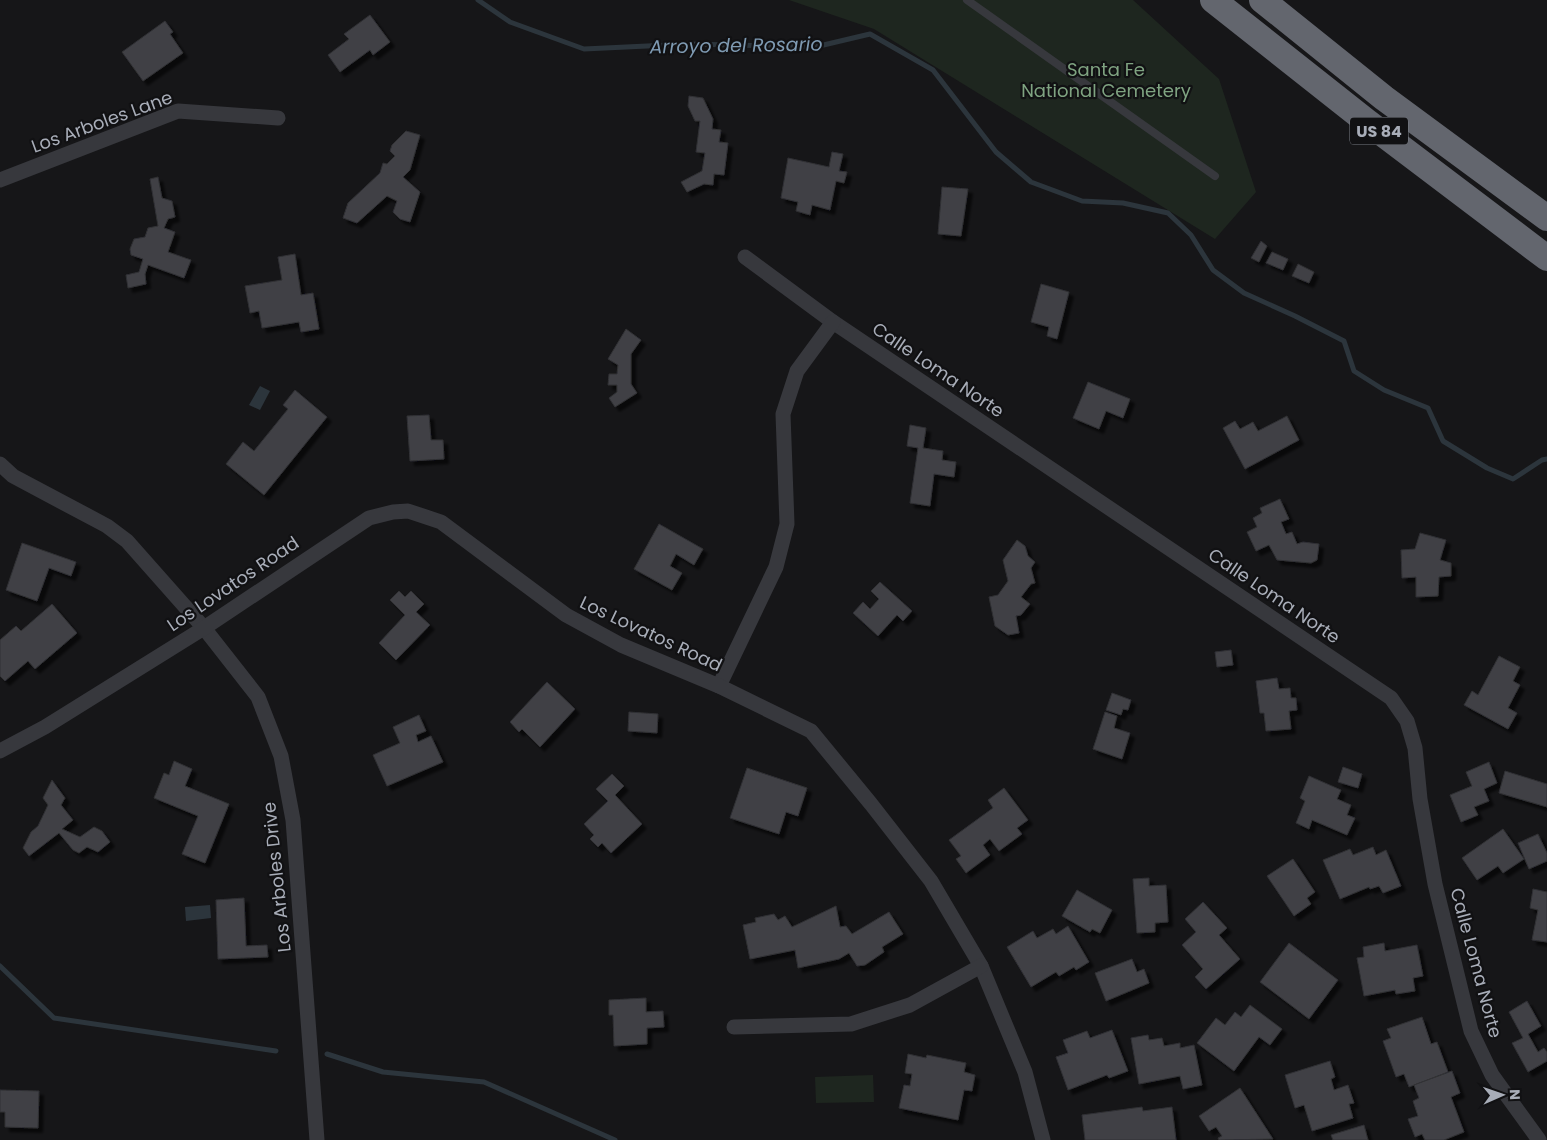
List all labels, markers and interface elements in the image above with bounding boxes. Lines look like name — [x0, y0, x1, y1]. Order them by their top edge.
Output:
water label: Arroyo del Rosario — [648, 30, 823, 61]
park label: Santa Fe National Cemetery — [1021, 57, 1191, 103]
street label: Los Arboles Lane — [28, 84, 176, 159]
road number: US 84 — [1350, 118, 1408, 144]
street label: Calle Loma Norte — [867, 316, 1009, 423]
street label: Los Lovatos Road — [162, 530, 304, 637]
street label: Calle Loma Norte — [1203, 542, 1345, 649]
street label: Los Lovatos Road — [576, 590, 726, 677]
street label: Los Arboles Drive — [256, 801, 297, 953]
street label: Calle Loma Norte — [1444, 885, 1509, 1041]
north arrow — [1477, 1070, 1527, 1120]
text: N — [1505, 1089, 1525, 1100]

